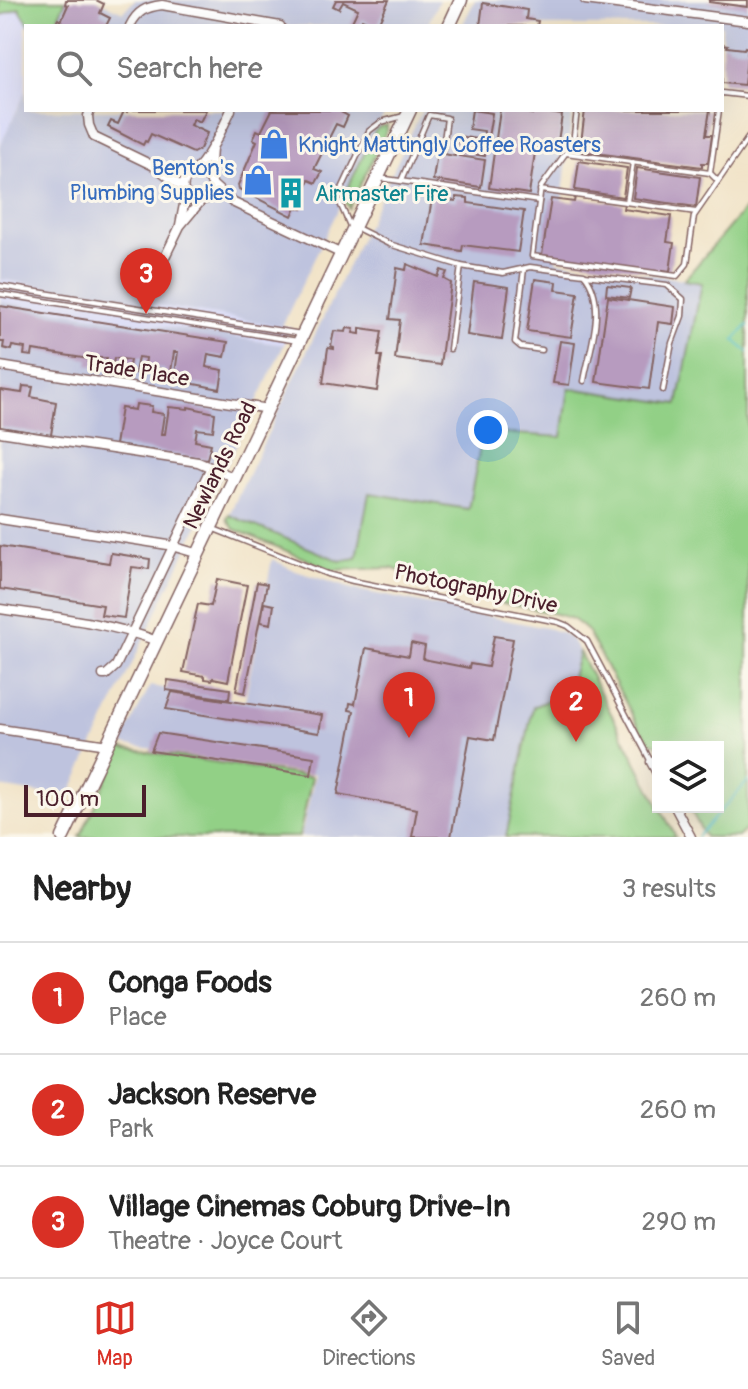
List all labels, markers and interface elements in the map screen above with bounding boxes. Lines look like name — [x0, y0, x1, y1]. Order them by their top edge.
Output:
search box — [24, 24, 724, 112]
icon: search — [52, 46, 96, 90]
text: Search here — [116, 50, 263, 87]
shop icon: Knight Mattingly Coffee Roasters — [257, 127, 291, 161]
place label: Knight Mattingly Coffee Roasters — [298, 131, 601, 159]
place label: Benton's Plumbing Supplies — [69, 154, 234, 207]
shop icon: Benton's Plumbing Supplies — [241, 163, 275, 197]
building icon: Airmaster Fire — [274, 176, 308, 210]
place label: Airmaster Fire — [315, 180, 449, 208]
pin: 3 — [120, 248, 172, 314]
street label: Trade Place — [82, 349, 191, 393]
street label: Newlands Road — [177, 397, 263, 534]
your location — [468, 410, 508, 450]
street label: Photography Drive — [392, 558, 560, 620]
pin: 1 — [383, 672, 435, 738]
pin: 2 — [550, 676, 602, 742]
map controls — [652, 741, 724, 813]
button: layers — [652, 741, 724, 813]
scale bar — [24, 781, 146, 817]
text: 100 m — [36, 785, 99, 813]
text: Nearby — [32, 868, 131, 911]
text: 3 results — [622, 873, 716, 905]
text: Conga Foods — [108, 964, 272, 1001]
text: 1 — [53, 982, 63, 1014]
text: 260 m — [640, 982, 716, 1014]
text: Place — [108, 1001, 167, 1033]
text: Jackson Reserve — [108, 1076, 316, 1113]
text: 2 — [51, 1094, 65, 1126]
text: 260 m — [640, 1094, 716, 1126]
text: Park — [108, 1113, 154, 1145]
text: Village Cinemas Coburg Drive-In — [108, 1188, 510, 1225]
text: 3 — [51, 1206, 65, 1238]
text: 290 m — [642, 1206, 716, 1238]
text: Theatre · Joyce Court — [108, 1225, 343, 1257]
tab: Map — [93, 1296, 137, 1372]
tab: Directions — [322, 1296, 415, 1372]
tab: Saved — [601, 1296, 655, 1372]

